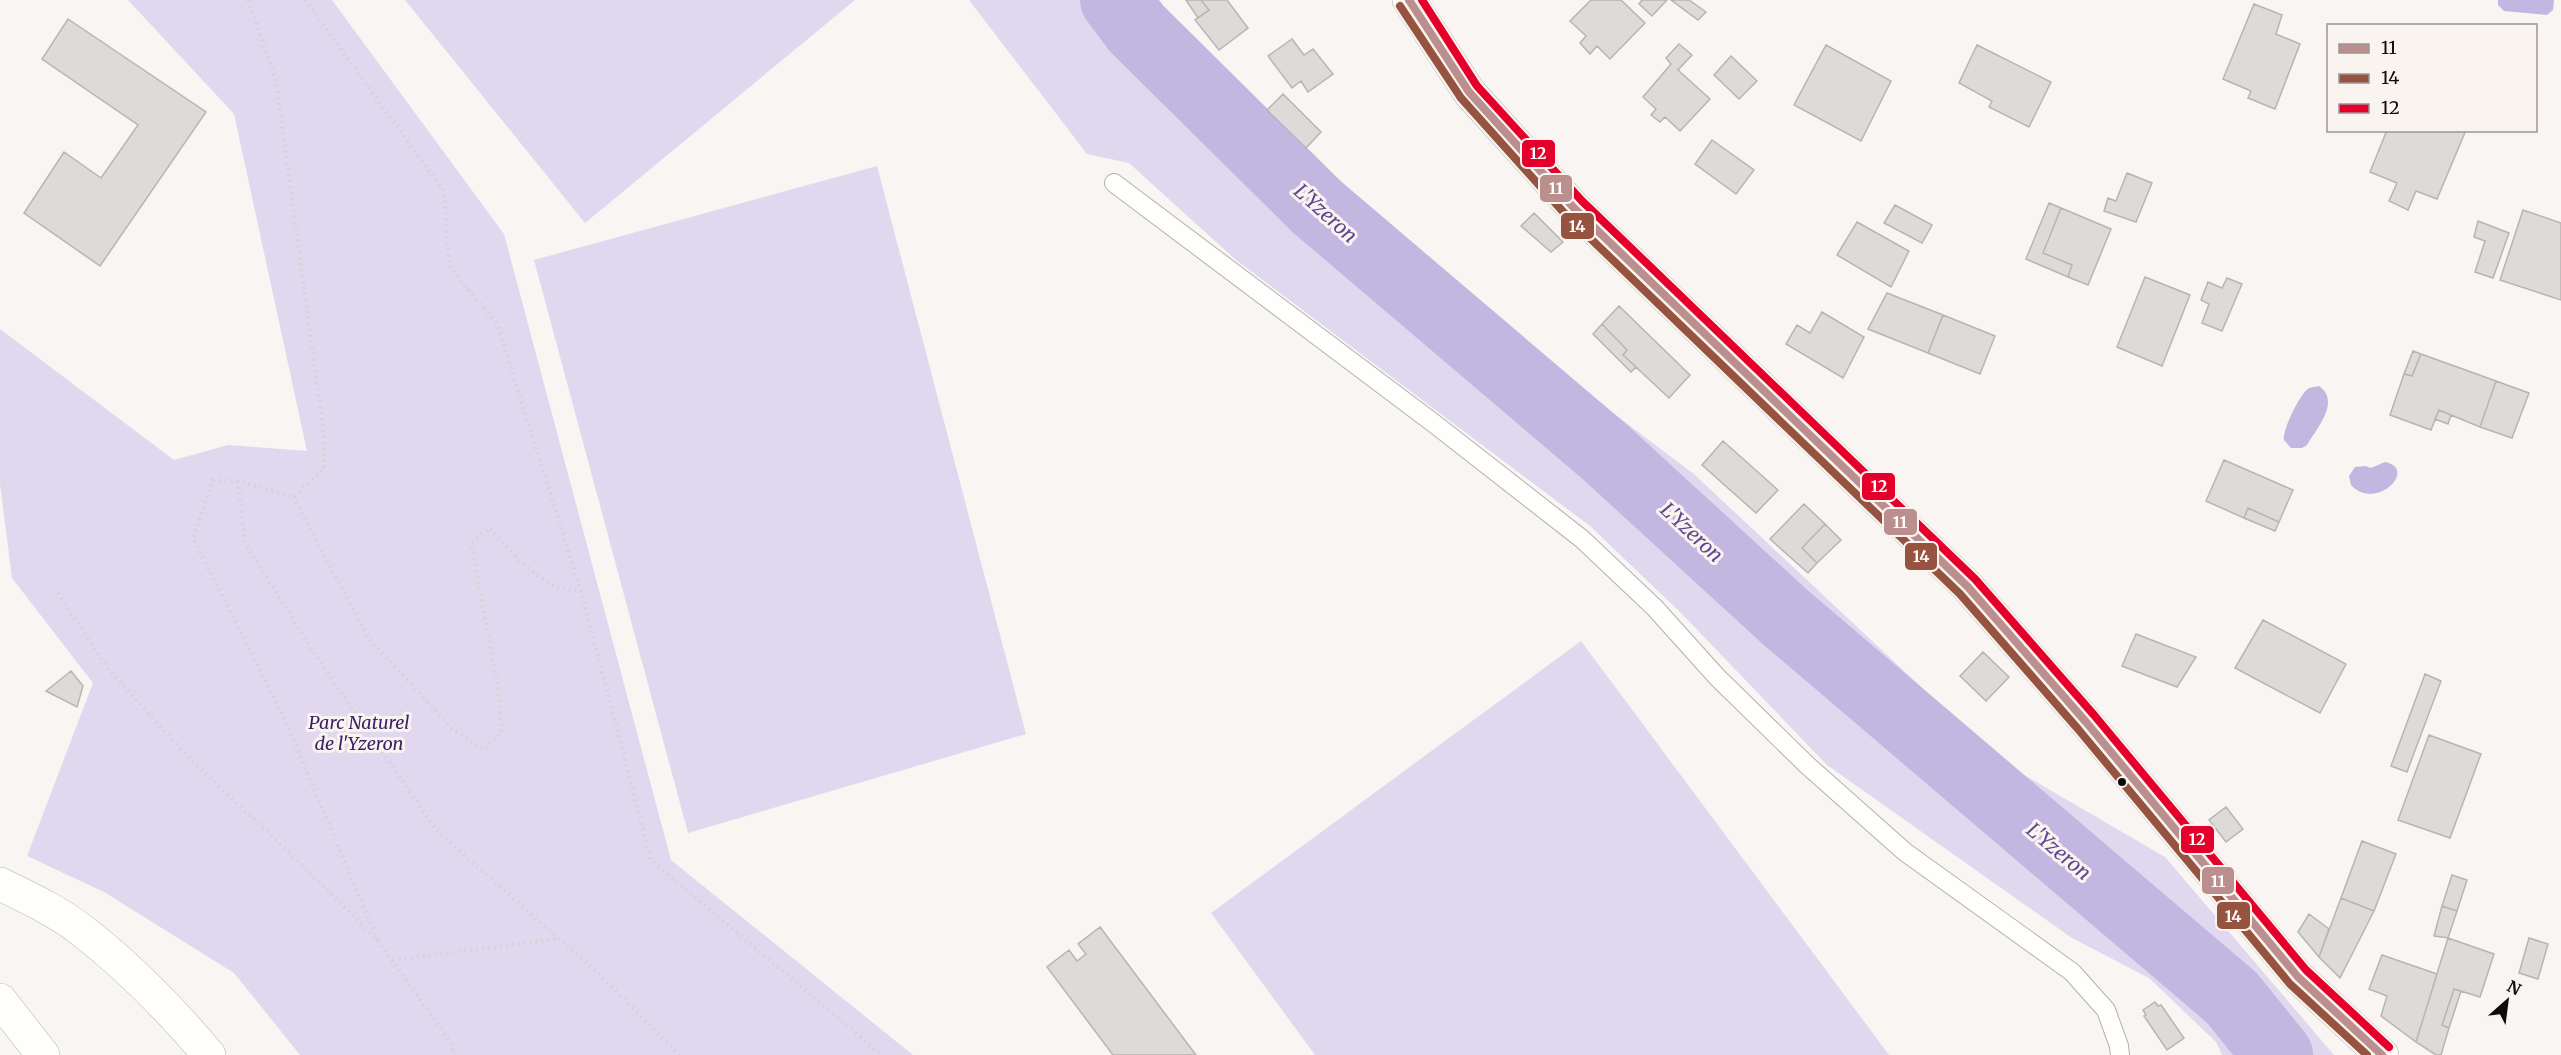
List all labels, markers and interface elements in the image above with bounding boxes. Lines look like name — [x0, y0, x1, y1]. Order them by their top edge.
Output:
legend — [2327, 24, 2537, 132]
text: 11 — [2381, 36, 2397, 59]
text: 14 — [2381, 66, 2399, 89]
text: 12 — [2381, 96, 2400, 119]
line badge: 12 — [1521, 139, 1556, 168]
text: 12 — [1530, 143, 1546, 163]
line badge: 11 — [1539, 174, 1573, 203]
water label: L'Yzeron — [1289, 178, 1363, 248]
text: 11 — [1549, 178, 1564, 198]
line badge: 14 — [1560, 212, 1595, 240]
text: 14 — [1569, 216, 1585, 236]
line badge: 12 — [1861, 472, 1896, 501]
text: 12 — [1871, 476, 1887, 496]
water label: L'Yzeron — [1656, 497, 1728, 567]
line badge: 11 — [1883, 508, 1918, 536]
text: 11 — [1893, 512, 1908, 532]
line badge: 14 — [1904, 542, 1938, 571]
text: 14 — [1913, 546, 1929, 566]
park label: Parc Naturel de l'Yzeron — [308, 711, 410, 755]
unlabelled marker — [2116, 776, 2128, 788]
water label: L'Yzeron — [2022, 817, 2096, 885]
line badge: 12 — [2180, 825, 2215, 854]
text: 12 — [2189, 829, 2205, 849]
line badge: 11 — [2201, 866, 2235, 895]
text: 11 — [2211, 871, 2226, 891]
line badge: 14 — [2216, 901, 2251, 930]
text: 14 — [2225, 906, 2241, 926]
north arrow — [2477, 971, 2537, 1031]
text: N — [2504, 976, 2525, 1000]

